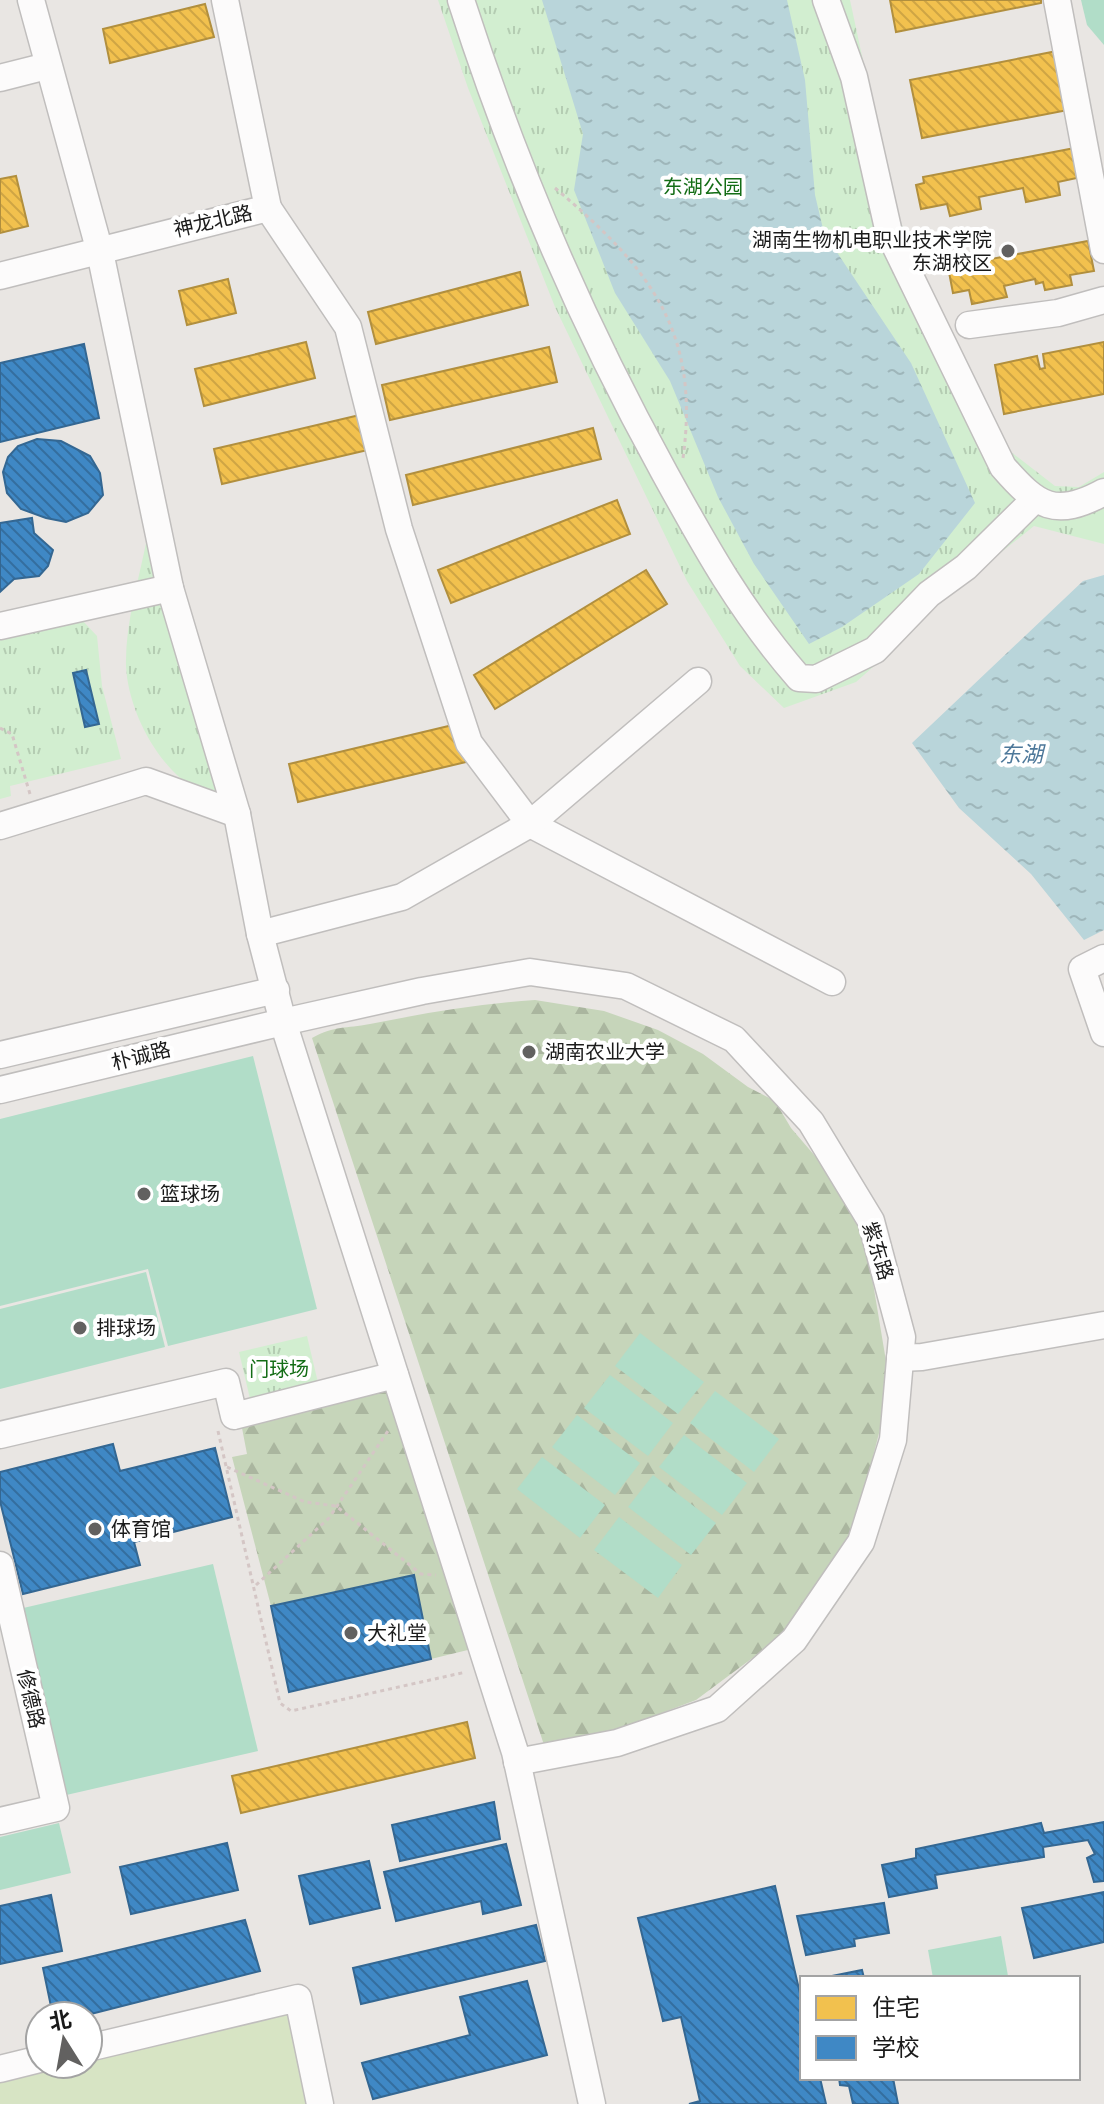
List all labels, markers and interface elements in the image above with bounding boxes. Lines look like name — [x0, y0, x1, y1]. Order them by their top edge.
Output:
park label: 东湖公园 — [663, 175, 743, 199]
street label: 神龙北路 — [171, 200, 255, 242]
place label: 湖南生物机电职业技术学院 东湖校区 — [752, 228, 992, 275]
marker: 湖南生物机电职业技术学院 东湖校区 — [999, 242, 1017, 260]
water label: 东湖 — [999, 741, 1046, 767]
street label: 朴诚路 — [109, 1037, 173, 1075]
place label: 湖南农业大学 — [545, 1040, 665, 1064]
marker: 湖南农业大学 — [520, 1043, 538, 1061]
place label: 篮球场 — [160, 1182, 220, 1206]
marker: 篮球场 — [135, 1185, 153, 1203]
street label: 紫东路 — [858, 1219, 898, 1283]
place label: 排球场 — [96, 1316, 156, 1340]
marker: 排球场 — [71, 1319, 89, 1337]
park label: 门球场 — [249, 1357, 309, 1381]
place label: 体育馆 — [111, 1517, 171, 1541]
marker: 体育馆 — [86, 1520, 104, 1538]
place label: 大礼堂 — [367, 1621, 427, 1645]
marker: 大礼堂 — [342, 1624, 360, 1642]
street label: 修德路 — [13, 1667, 49, 1731]
legend — [800, 1976, 1080, 2080]
text: 住宅 — [872, 1993, 920, 2022]
north arrow — [24, 2000, 104, 2080]
text: 北 — [47, 2006, 73, 2035]
text: 学校 — [872, 2033, 920, 2062]

